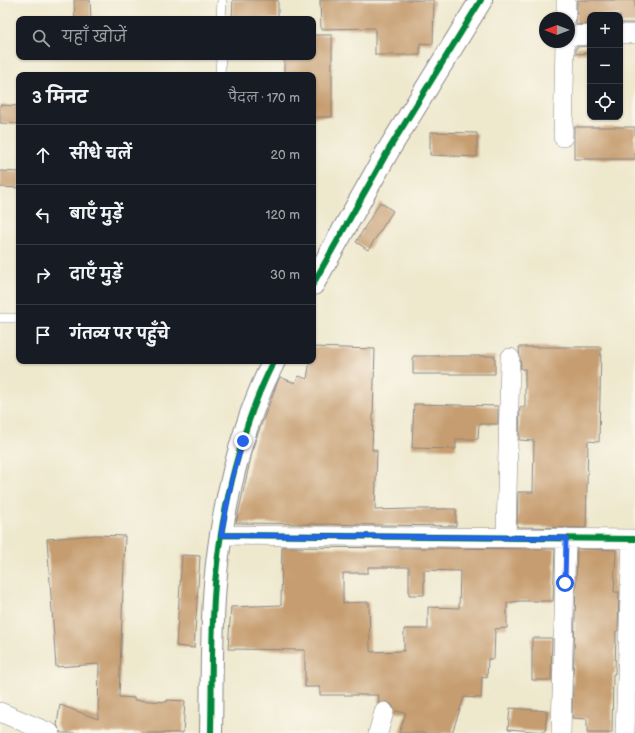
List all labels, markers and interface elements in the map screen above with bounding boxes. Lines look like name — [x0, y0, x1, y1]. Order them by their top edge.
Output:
north arrow — [539, 12, 575, 48]
map controls — [587, 12, 623, 120]
button: + — [587, 12, 623, 48]
search box — [16, 16, 316, 60]
icon: search — [30, 27, 52, 49]
text: यहाँ खोजें — [62, 28, 127, 47]
button: − — [587, 48, 623, 84]
button: locate — [587, 84, 623, 120]
text: 3 मिनट — [32, 88, 88, 108]
text: पैदल · 170 m — [228, 90, 300, 106]
icon: ahead — [32, 144, 54, 166]
text: सीधे चलें — [70, 145, 132, 164]
text: 20 m — [270, 147, 300, 163]
icon: left — [32, 204, 54, 226]
text: बाएँ मुड़ें — [70, 205, 123, 224]
text: 120 m — [265, 207, 300, 223]
icon: right — [32, 264, 54, 286]
text: दाएँ मुड़ें — [70, 265, 122, 284]
text: 30 m — [270, 267, 300, 283]
icon: arrive — [32, 324, 54, 346]
text: गंतव्य पर पहुँचे — [70, 325, 169, 344]
route end — [234, 432, 252, 450]
route start — [556, 574, 574, 592]

